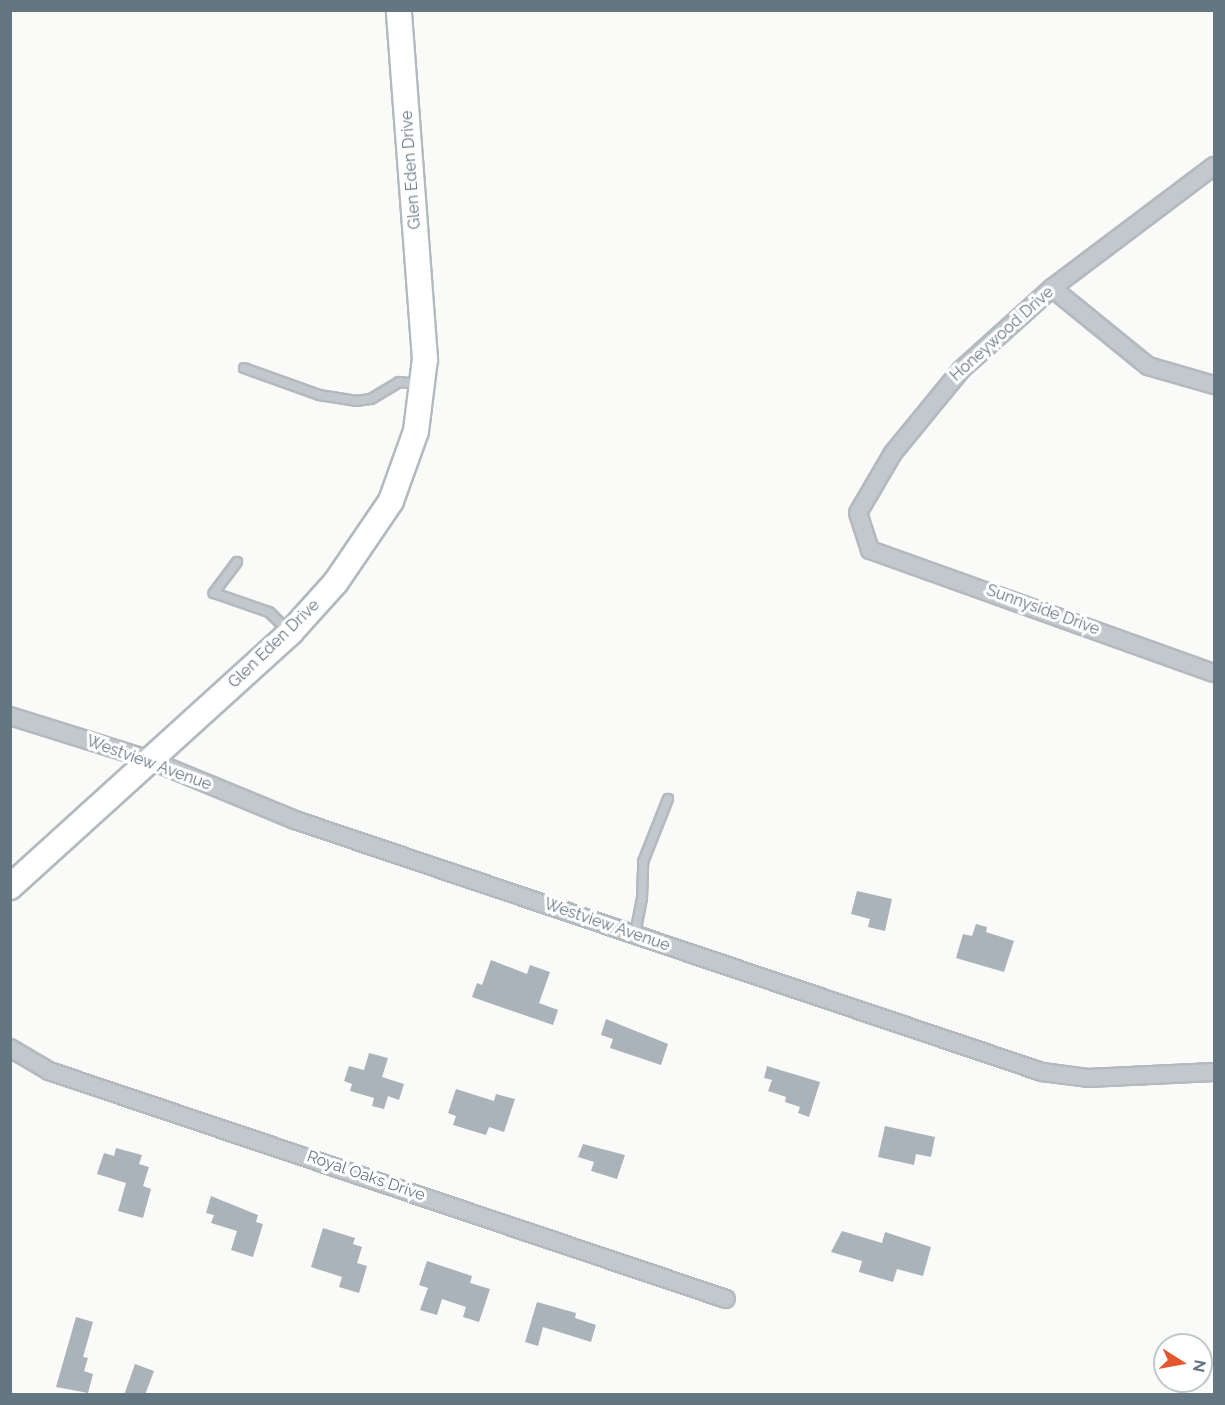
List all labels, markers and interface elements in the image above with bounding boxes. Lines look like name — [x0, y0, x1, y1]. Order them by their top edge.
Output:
street label: Glen Eden Drive — [397, 110, 425, 230]
street label: Honeywood Drive — [946, 283, 1058, 385]
street label: Sunnyside Drive — [984, 581, 1102, 639]
street label: Glen Eden Drive — [225, 596, 323, 692]
street label: Westview Avenue — [83, 731, 215, 795]
street label: Westview Avenue — [541, 894, 673, 956]
street label: Royal Oaks Drive — [304, 1147, 428, 1205]
north arrow — [1153, 1333, 1213, 1393]
text: N — [1189, 1358, 1210, 1374]

